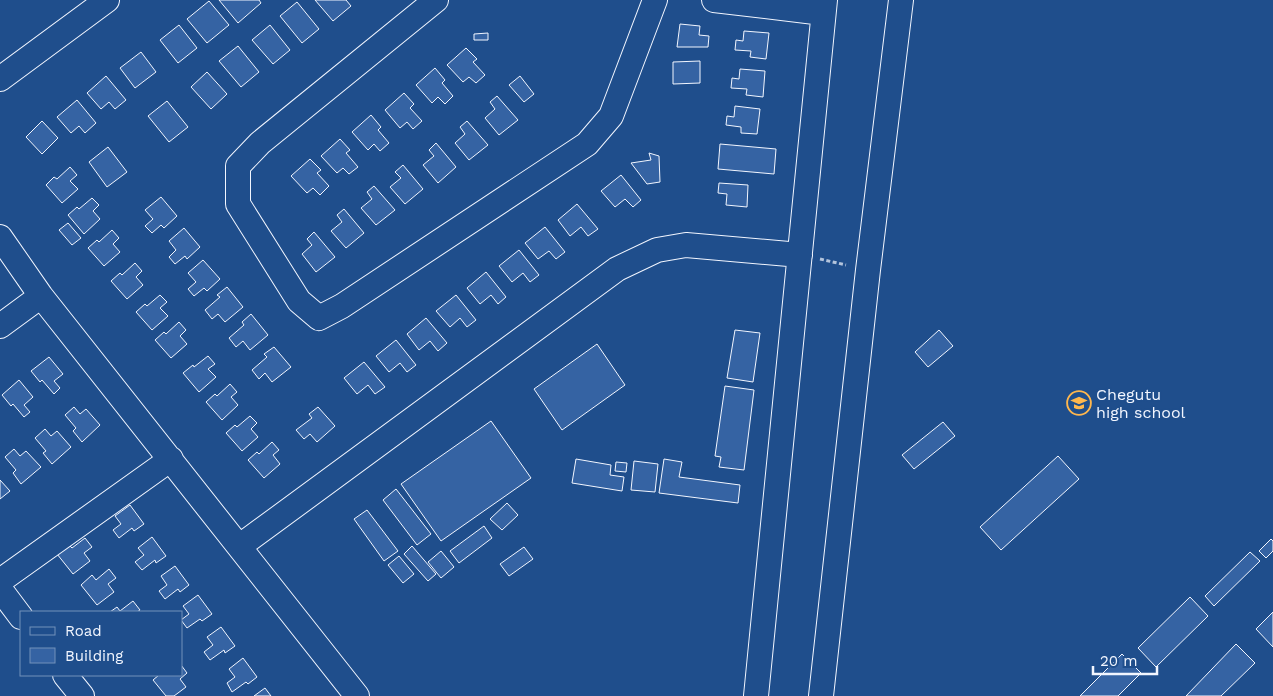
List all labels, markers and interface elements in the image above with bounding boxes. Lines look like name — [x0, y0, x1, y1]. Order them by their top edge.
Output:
place label: Chegutu high school — [1096, 385, 1186, 422]
school or university icon: Chegutu high school — [1066, 390, 1092, 416]
legend — [20, 611, 182, 676]
text: Road — [65, 622, 102, 640]
scale bar — [1093, 644, 1157, 676]
text: Building — [65, 647, 123, 665]
text: 20 m — [1100, 652, 1138, 670]

